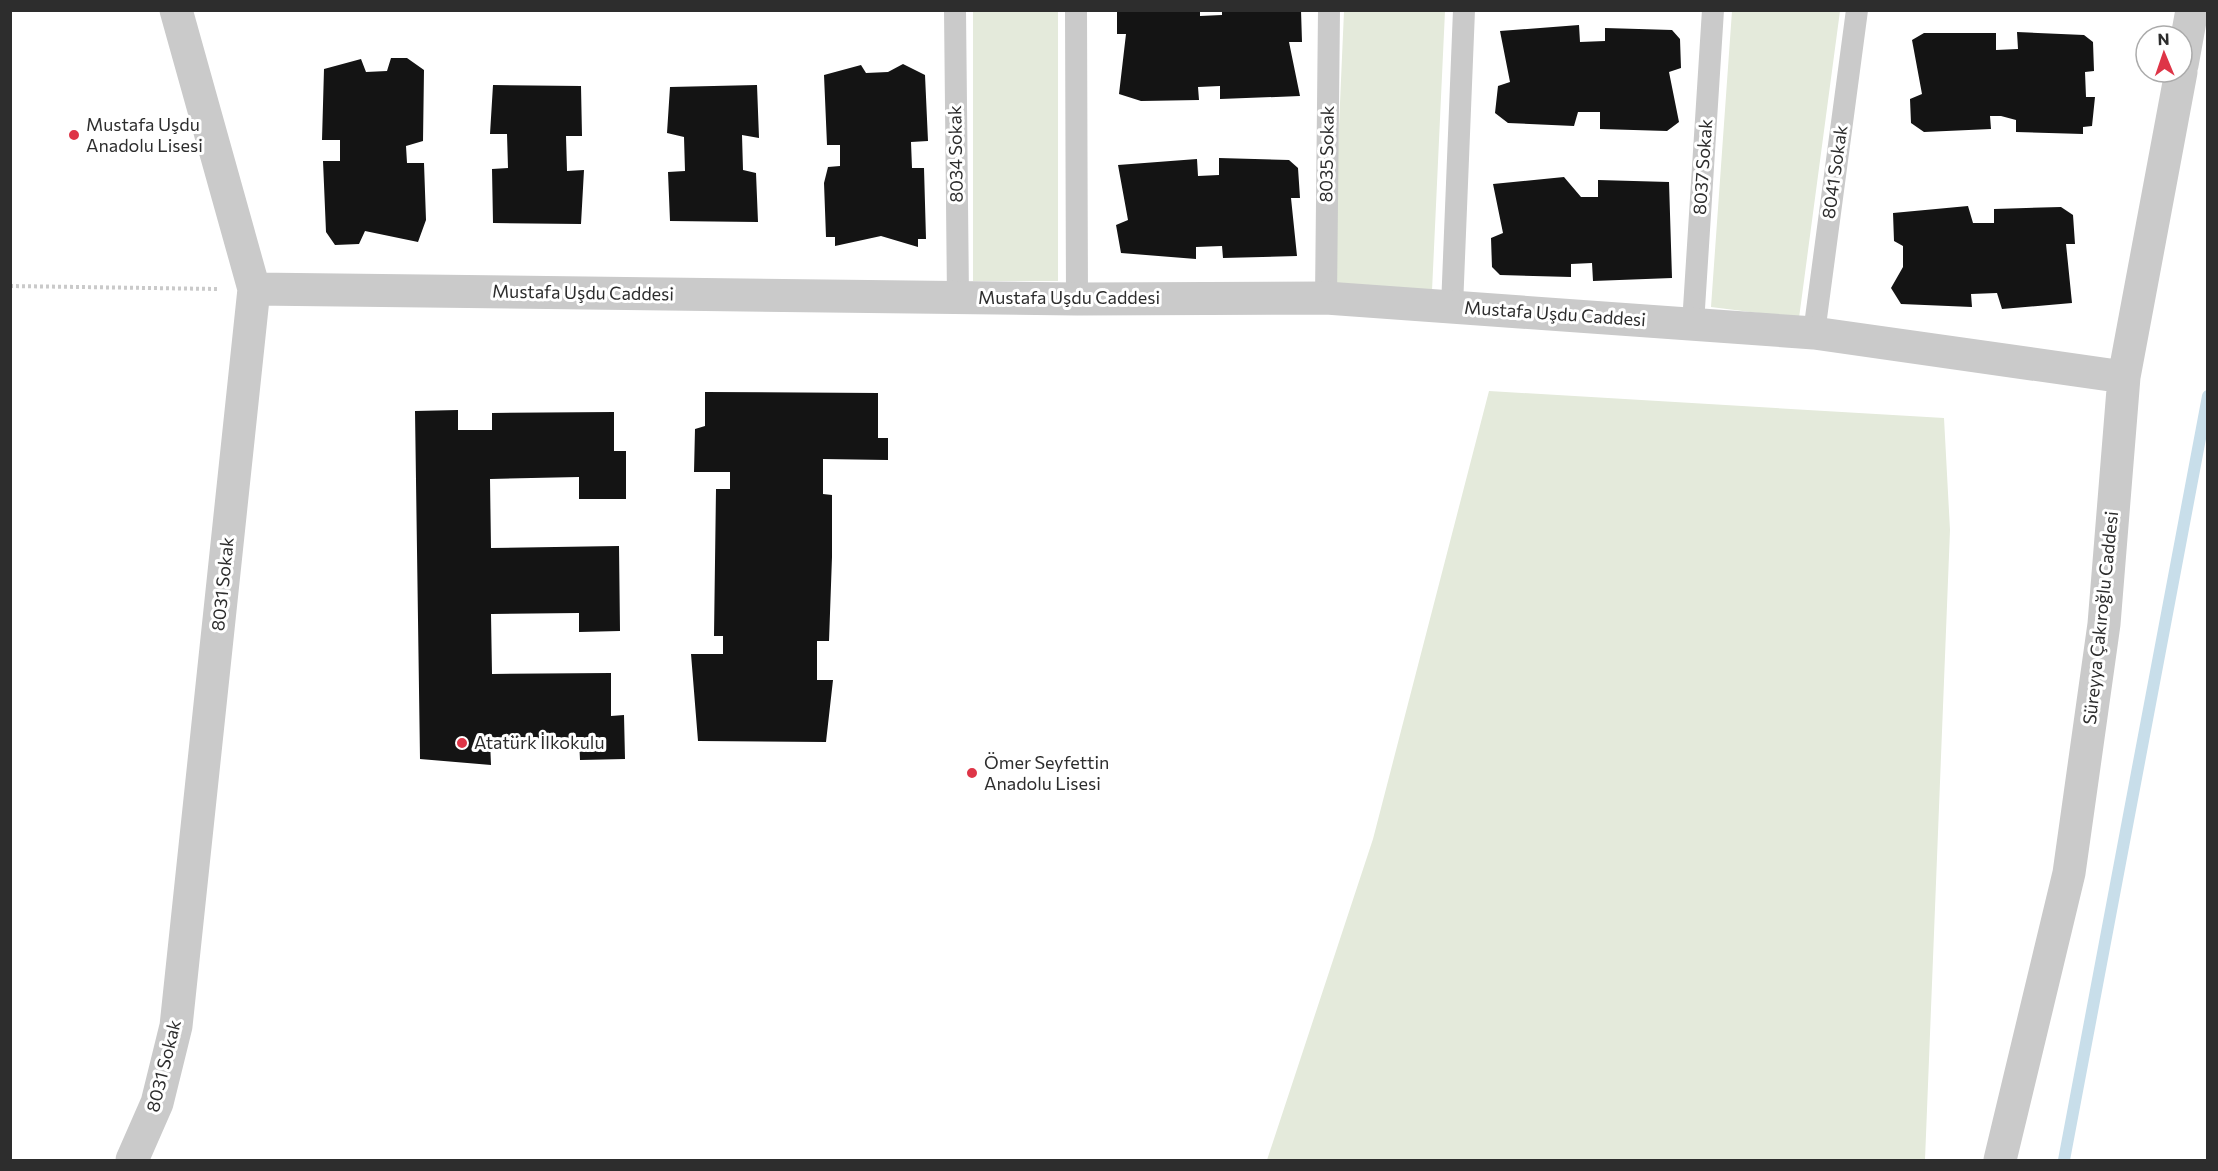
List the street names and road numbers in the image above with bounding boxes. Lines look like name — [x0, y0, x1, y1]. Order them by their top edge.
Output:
street label: 8034 Sokak — [943, 105, 967, 203]
street label: 8035 Sokak — [1314, 105, 1338, 203]
street label: 8037 Sokak — [1688, 118, 1716, 216]
street label: 8041 Sokak — [1817, 123, 1851, 220]
street label: Mustafa Uşdu Caddesi — [492, 279, 674, 305]
street label: Mustafa Uşdu Caddesi — [978, 286, 1160, 308]
street label: Mustafa Uşdu Caddesi — [1464, 296, 1647, 330]
street label: Süreyya Çakıroğlu Caddesi — [2078, 510, 2122, 726]
street label: 8031 Sokak — [206, 536, 238, 632]
street label: 8031 Sokak — [141, 1017, 185, 1114]

